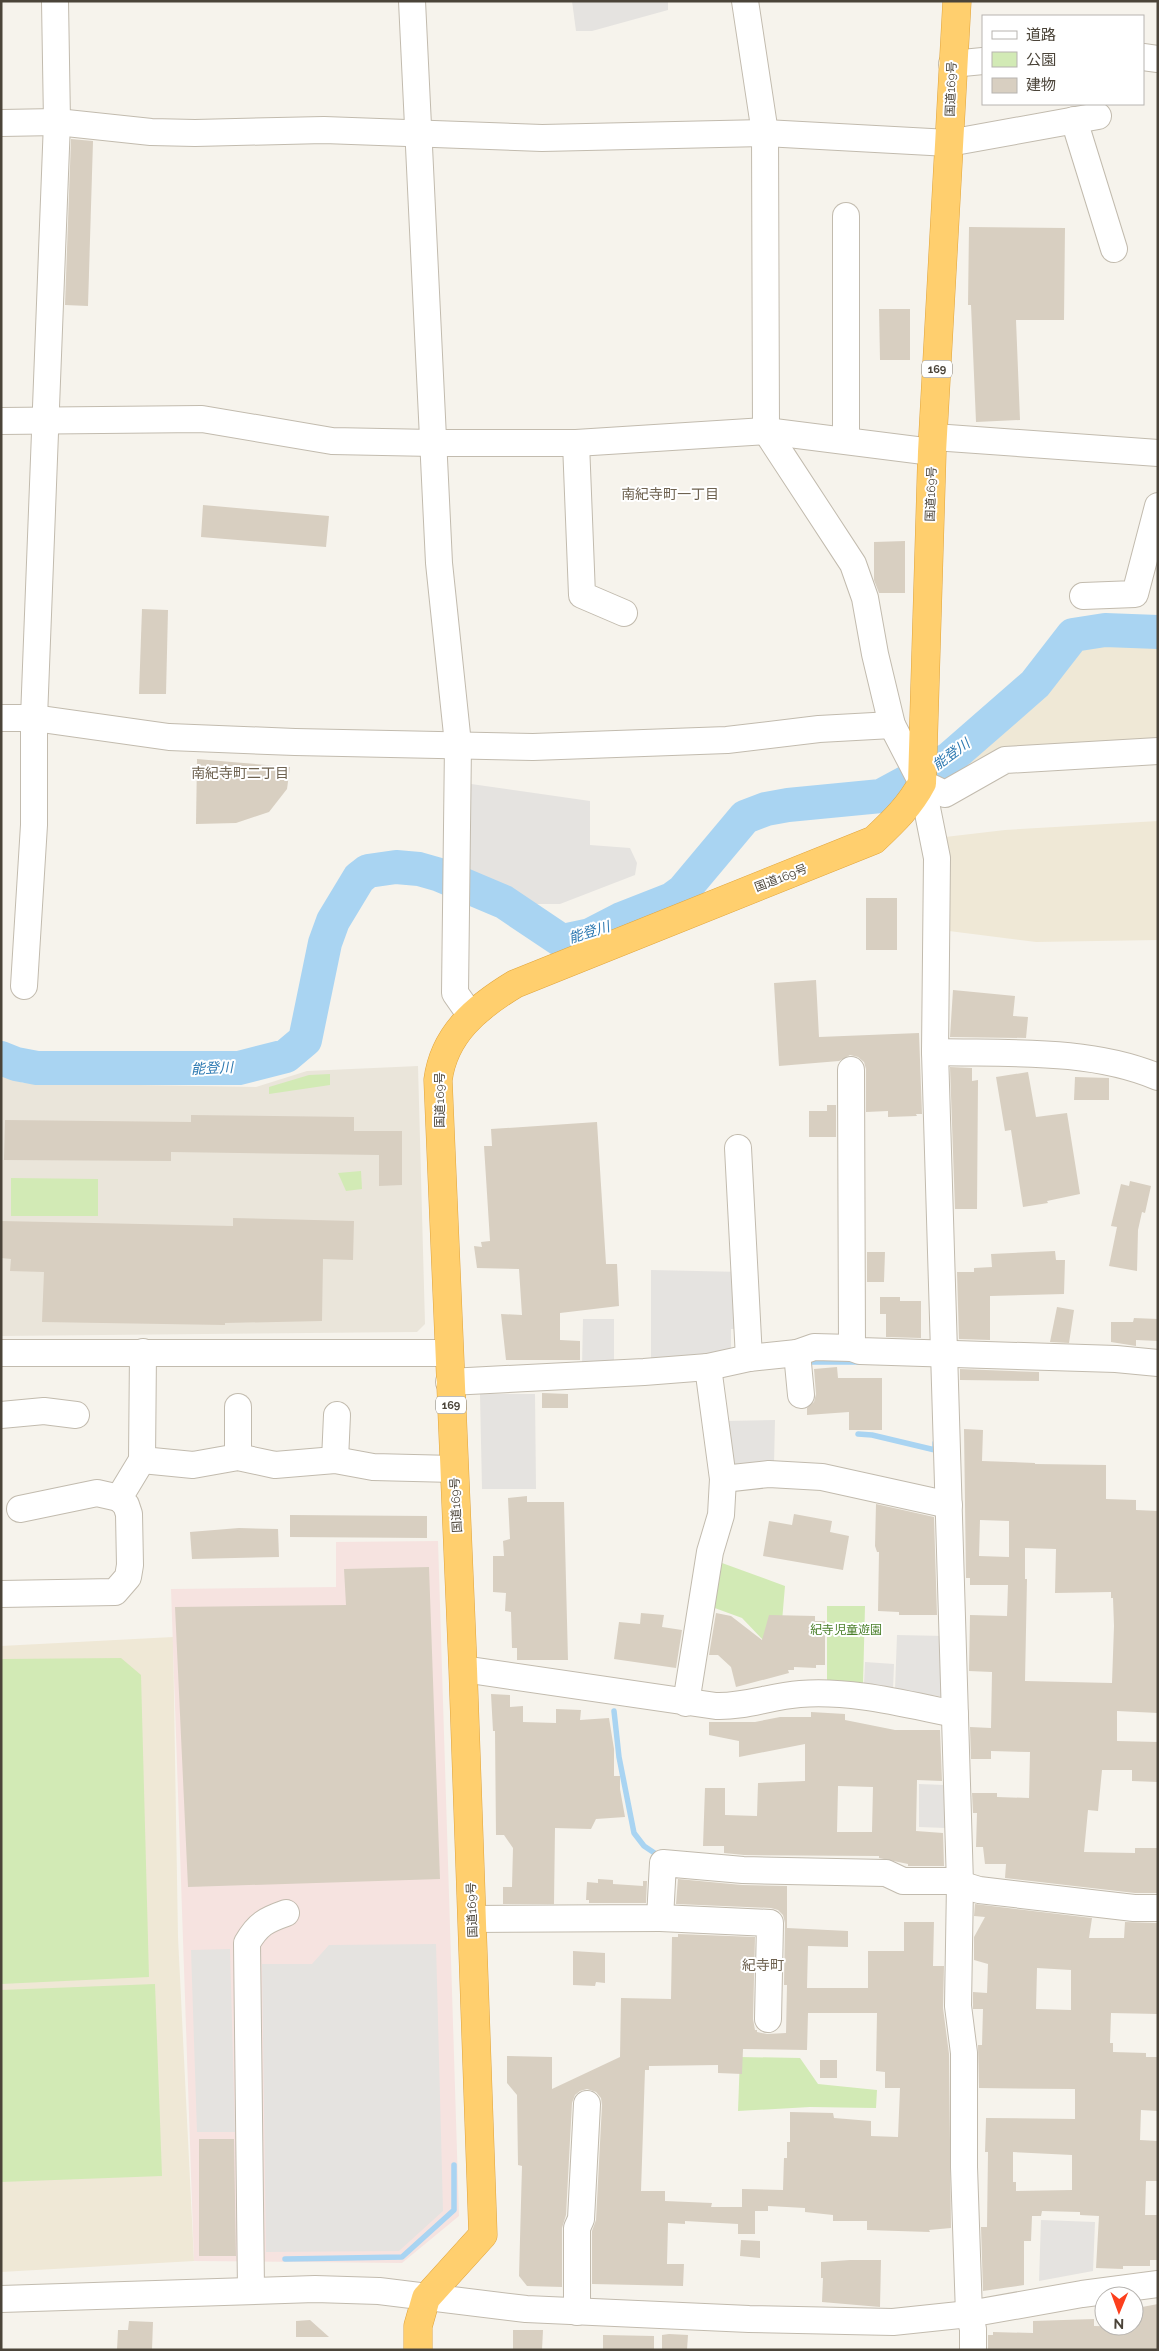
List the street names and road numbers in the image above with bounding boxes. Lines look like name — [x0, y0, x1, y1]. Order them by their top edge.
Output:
street label: 国道169号 — [943, 61, 959, 117]
road number: 169 — [922, 360, 952, 378]
street label: 国道169号 — [923, 466, 939, 522]
street label: 国道169号 — [753, 862, 809, 894]
street label: 国道169号 — [433, 1072, 447, 1128]
road number: 169 — [436, 1396, 466, 1414]
street label: 国道169号 — [448, 1477, 464, 1533]
street label: 国道169号 — [464, 1882, 480, 1938]

